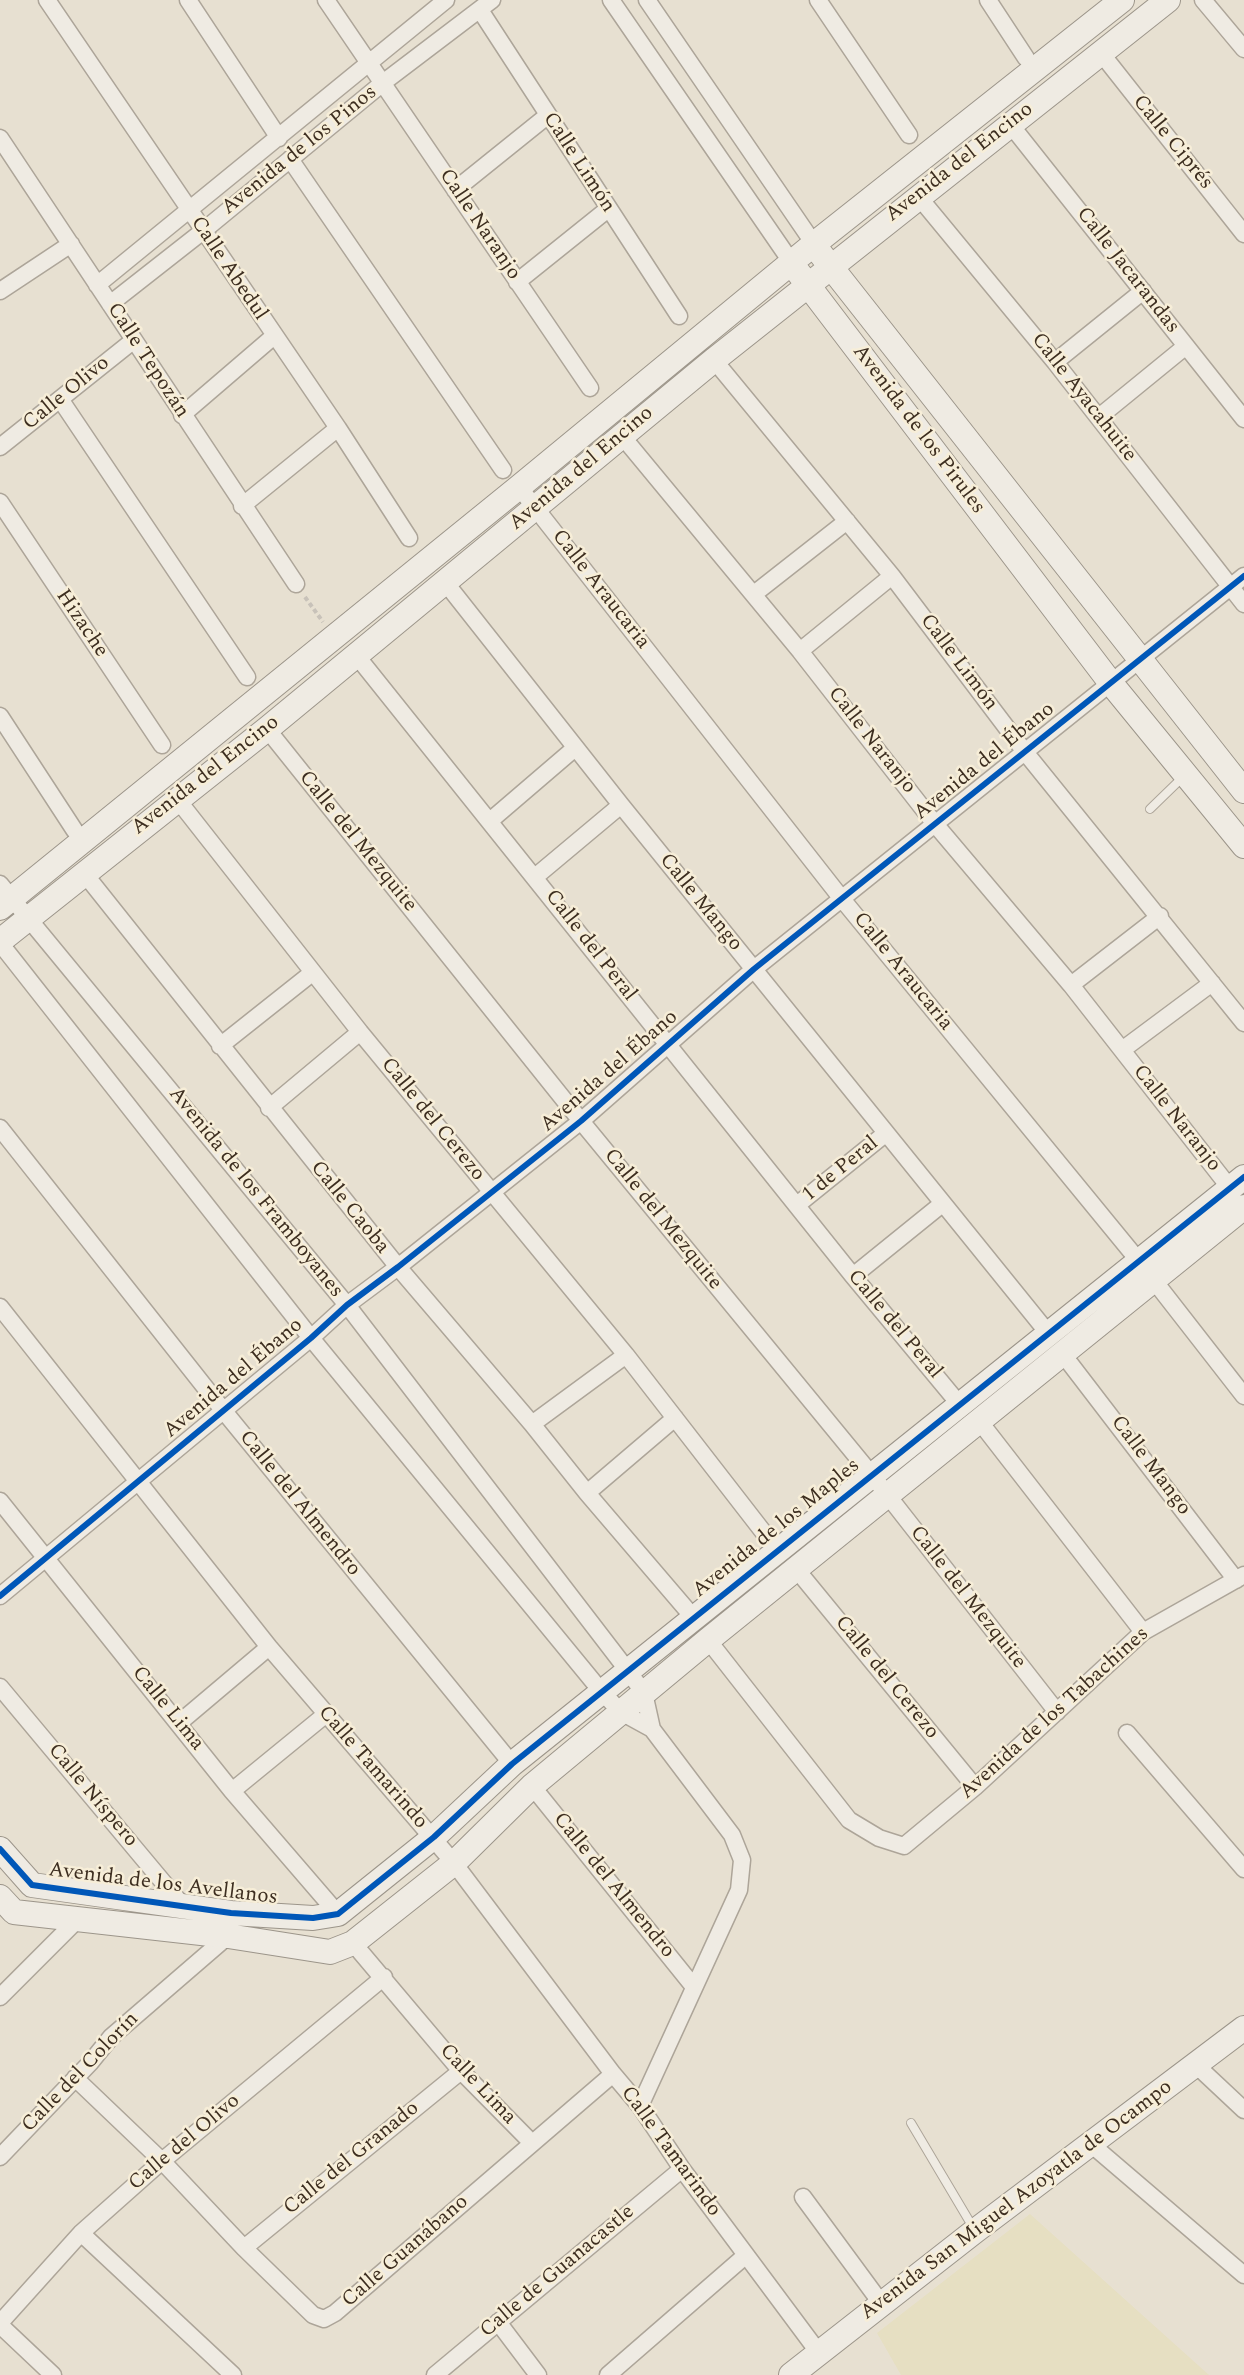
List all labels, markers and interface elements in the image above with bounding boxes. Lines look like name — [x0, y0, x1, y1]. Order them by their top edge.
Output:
street label: Avenida de los Pinos — [217, 81, 383, 221]
street label: Calle Ciprés — [1126, 91, 1218, 195]
street label: Avenida del Encino — [881, 97, 1039, 229]
street label: Calle Limón — [536, 108, 620, 218]
street label: Calle Naranjo — [433, 165, 525, 285]
street label: Calle Jacarandas — [1070, 203, 1184, 339]
street label: Calle Abedul — [184, 212, 272, 326]
street label: Calle Tepozán — [100, 299, 194, 423]
street label: Calle Ayacahuite — [1025, 328, 1141, 468]
street label: Avenida de los Pirules — [846, 340, 990, 520]
street label: Calle Olivo — [19, 351, 115, 437]
street label: Avenida del Encino — [505, 401, 659, 537]
street label: Calle Araucaria — [545, 525, 655, 655]
street label: Hizache — [49, 585, 113, 663]
street label: Calle Limón — [913, 610, 1003, 716]
street label: Calle Naranjo — [821, 682, 921, 800]
street label: Avenida del Ébano — [910, 698, 1060, 826]
street label: Avenida del Encino — [127, 710, 285, 842]
street label: Calle del Mezquite — [292, 766, 422, 918]
street label: Calle Mango — [653, 849, 747, 957]
street label: Calle del Peral — [539, 885, 641, 1007]
street label: Calle Araucaria — [847, 908, 957, 1036]
street label: Avenida del Ébano — [536, 1005, 684, 1139]
street label: Calle del Cerezo — [374, 1053, 490, 1187]
street label: Calle Naranjo — [1126, 1060, 1226, 1178]
street label: Avenida de los Framboyanes — [162, 1082, 348, 1304]
street label: 1 de Peral — [798, 1132, 884, 1208]
street label: Calle del Mezquite — [597, 1144, 727, 1296]
street label: Calle Caoba — [304, 1157, 394, 1259]
street label: Calle del Peral — [841, 1265, 947, 1385]
street label: Avenida del Ébano — [159, 1313, 309, 1445]
street label: Calle Mango — [1104, 1411, 1196, 1521]
street label: Calle del Almendro — [233, 1426, 365, 1582]
street label: Avenida de los Maples — [688, 1454, 866, 1604]
street label: Calle del Mezquite — [903, 1522, 1031, 1674]
street label: Calle del Cerezo — [828, 1611, 944, 1745]
street label: Avenida de los Tabachines — [955, 1622, 1155, 1806]
street label: Calle Lima — [125, 1662, 209, 1756]
street label: Calle Tamarindo — [312, 1701, 432, 1835]
street label: Calle Níspero — [41, 1739, 143, 1853]
street label: Calle del Almendro — [547, 1808, 679, 1964]
street label: Avenida de los Avellanos — [47, 1858, 279, 1912]
street label: Calle del Colorín — [17, 2008, 145, 2138]
street label: Calle Lima — [433, 2039, 521, 2131]
street label: Avenida San Miguel Azoyatla de Ocampo — [856, 2075, 1178, 2327]
street label: Calle Tamarindo — [614, 2082, 726, 2222]
street label: Calle del Olivo — [124, 2089, 246, 2197]
street label: Calle del Granado — [279, 2097, 425, 2221]
street label: Calle Guanábano — [338, 2190, 474, 2314]
street label: Calle de Guanacastle — [476, 2200, 640, 2344]

